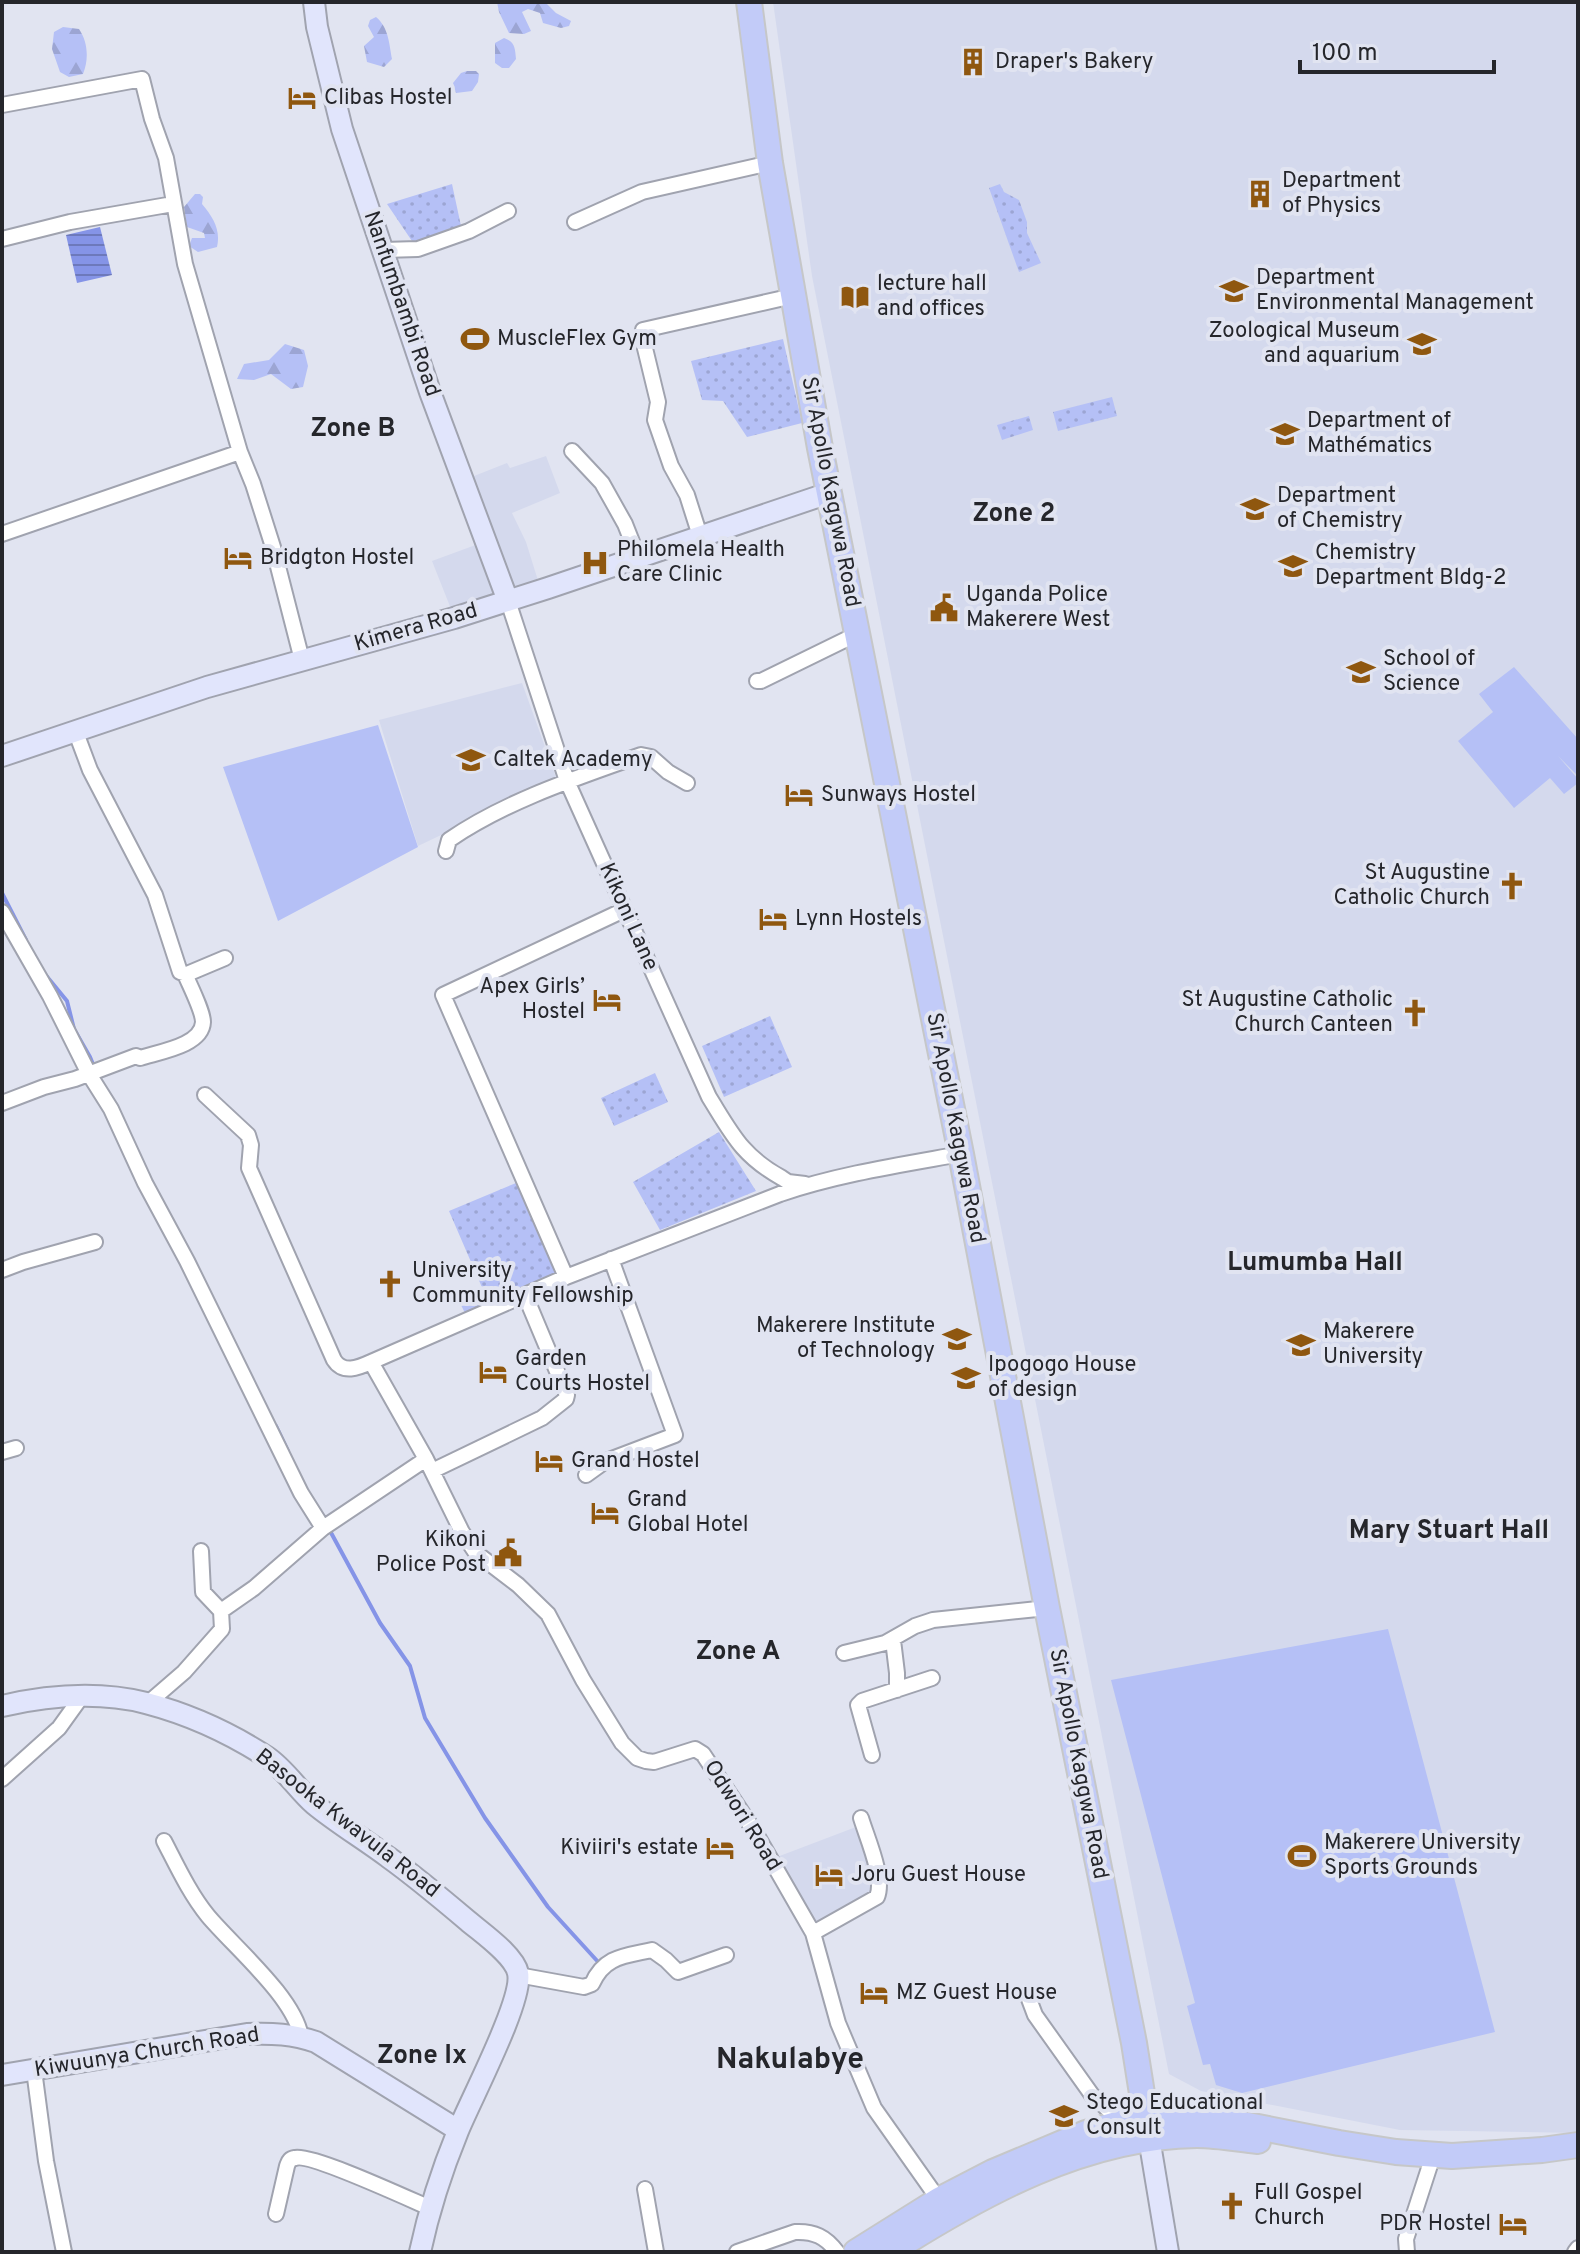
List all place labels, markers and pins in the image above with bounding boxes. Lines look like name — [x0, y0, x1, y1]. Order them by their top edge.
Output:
building icon: Draper's Bakery — [958, 47, 988, 77]
place label: Draper's Bakery — [995, 49, 1153, 76]
hotel icon: Clibas Hostel — [287, 83, 317, 113]
place label: Clibas Hostel — [324, 85, 453, 112]
place label: Department of Physics — [1282, 168, 1401, 220]
building icon: Department of Physics — [1245, 179, 1275, 209]
place label: Department Environmental Management — [1256, 265, 1534, 317]
place label: lecture hall and offices — [877, 271, 987, 323]
school or university icon: Department Environmental Management — [1219, 276, 1249, 306]
library icon: lecture hall and offices — [840, 282, 870, 312]
place label: Zoological Museum and aquarium — [1208, 318, 1400, 370]
sports icon: MuscleFlex Gym — [460, 324, 490, 354]
place label: MuscleFlex Gym — [497, 326, 657, 353]
school or university icon: Zoological Museum and aquarium — [1407, 329, 1437, 359]
place label: Department of Mathématics — [1307, 408, 1451, 460]
school or university icon: Department of Mathématics — [1270, 419, 1300, 449]
place label: Department of Chemistry — [1277, 483, 1403, 535]
school or university icon: Department of Chemistry — [1240, 494, 1270, 524]
place label: Philomela Health Care Clinic — [617, 537, 785, 589]
place label: Chemistry Department Bldg-2 — [1315, 540, 1507, 592]
hotel icon: Bridgton Hostel — [223, 543, 253, 573]
place label: Bridgton Hostel — [260, 545, 414, 572]
hospital icon: Philomela Health Care Clinic — [580, 548, 610, 578]
school or university icon: Chemistry Department Bldg-2 — [1278, 551, 1308, 581]
place label: Uganda Police Makerere West — [966, 582, 1110, 634]
public building icon: Uganda Police Makerere West — [929, 593, 959, 623]
place label: School of Science — [1383, 646, 1475, 698]
school or university icon: School of Science — [1346, 657, 1376, 687]
school or university icon: Caltek Academy — [456, 745, 486, 775]
place label: Caltek Academy — [493, 747, 653, 774]
hotel icon: Sunways Hostel — [784, 780, 814, 810]
place label: Sunways Hostel — [821, 782, 976, 809]
place label: St Augustine Catholic Church — [1334, 860, 1490, 912]
church icon: St Augustine Catholic Church — [1497, 871, 1527, 901]
hotel icon: Lynn Hostels — [758, 904, 788, 934]
place label: Lynn Hostels — [795, 906, 922, 933]
place label: Apex Girls’ Hostel — [479, 974, 585, 1026]
hotel icon: Apex Girls’ Hostel — [592, 985, 622, 1015]
place label: St Augustine Catholic Church Canteen — [1182, 987, 1393, 1039]
church icon: St Augustine Catholic Church Canteen — [1400, 998, 1430, 1028]
place label: University Community Fellowship — [412, 1258, 634, 1310]
church icon: University Community Fellowship — [375, 1269, 405, 1299]
place label: Makerere Institute of Technology — [756, 1313, 935, 1365]
place label: Makerere University — [1323, 1319, 1423, 1371]
school or university icon: Makerere Institute of Technology — [942, 1324, 972, 1354]
school or university icon: Makerere University — [1286, 1330, 1316, 1360]
place label: Garden Courts Hostel — [515, 1346, 650, 1398]
place label: Ipogogo House of design — [988, 1352, 1136, 1404]
hotel icon: Garden Courts Hostel — [478, 1357, 508, 1387]
school or university icon: Ipogogo House of design — [951, 1363, 981, 1393]
hotel icon: Grand Hostel — [534, 1446, 564, 1476]
place label: Grand Hostel — [571, 1448, 700, 1475]
place label: Grand Global Hotel — [627, 1487, 749, 1539]
hotel icon: Grand Global Hotel — [590, 1498, 620, 1528]
place label: Kikoni Police Post — [376, 1527, 486, 1579]
public building icon: Kikoni Police Post — [493, 1538, 523, 1568]
place label: Makerere University Sports Grounds — [1324, 1830, 1521, 1882]
hotel icon: Kiviiri's estate — [705, 1833, 735, 1863]
place label: Kiviiri's estate — [560, 1835, 698, 1862]
sports icon: Makerere University Sports Grounds — [1287, 1841, 1317, 1871]
hotel icon: Joru Guest House — [814, 1860, 844, 1890]
place label: Joru Guest House — [851, 1862, 1026, 1889]
hotel icon: MZ Guest House — [859, 1978, 889, 2008]
place label: MZ Guest House — [896, 1980, 1057, 2007]
place label: Stego Educational Consult — [1086, 2090, 1264, 2142]
school or university icon: Stego Educational Consult — [1049, 2101, 1079, 2131]
place label: Full Gospel Church — [1254, 2180, 1363, 2232]
church icon: Full Gospel Church — [1217, 2191, 1247, 2221]
hotel icon: PDR Hostel — [1498, 2209, 1528, 2239]
place label: PDR Hostel — [1379, 2211, 1491, 2238]

